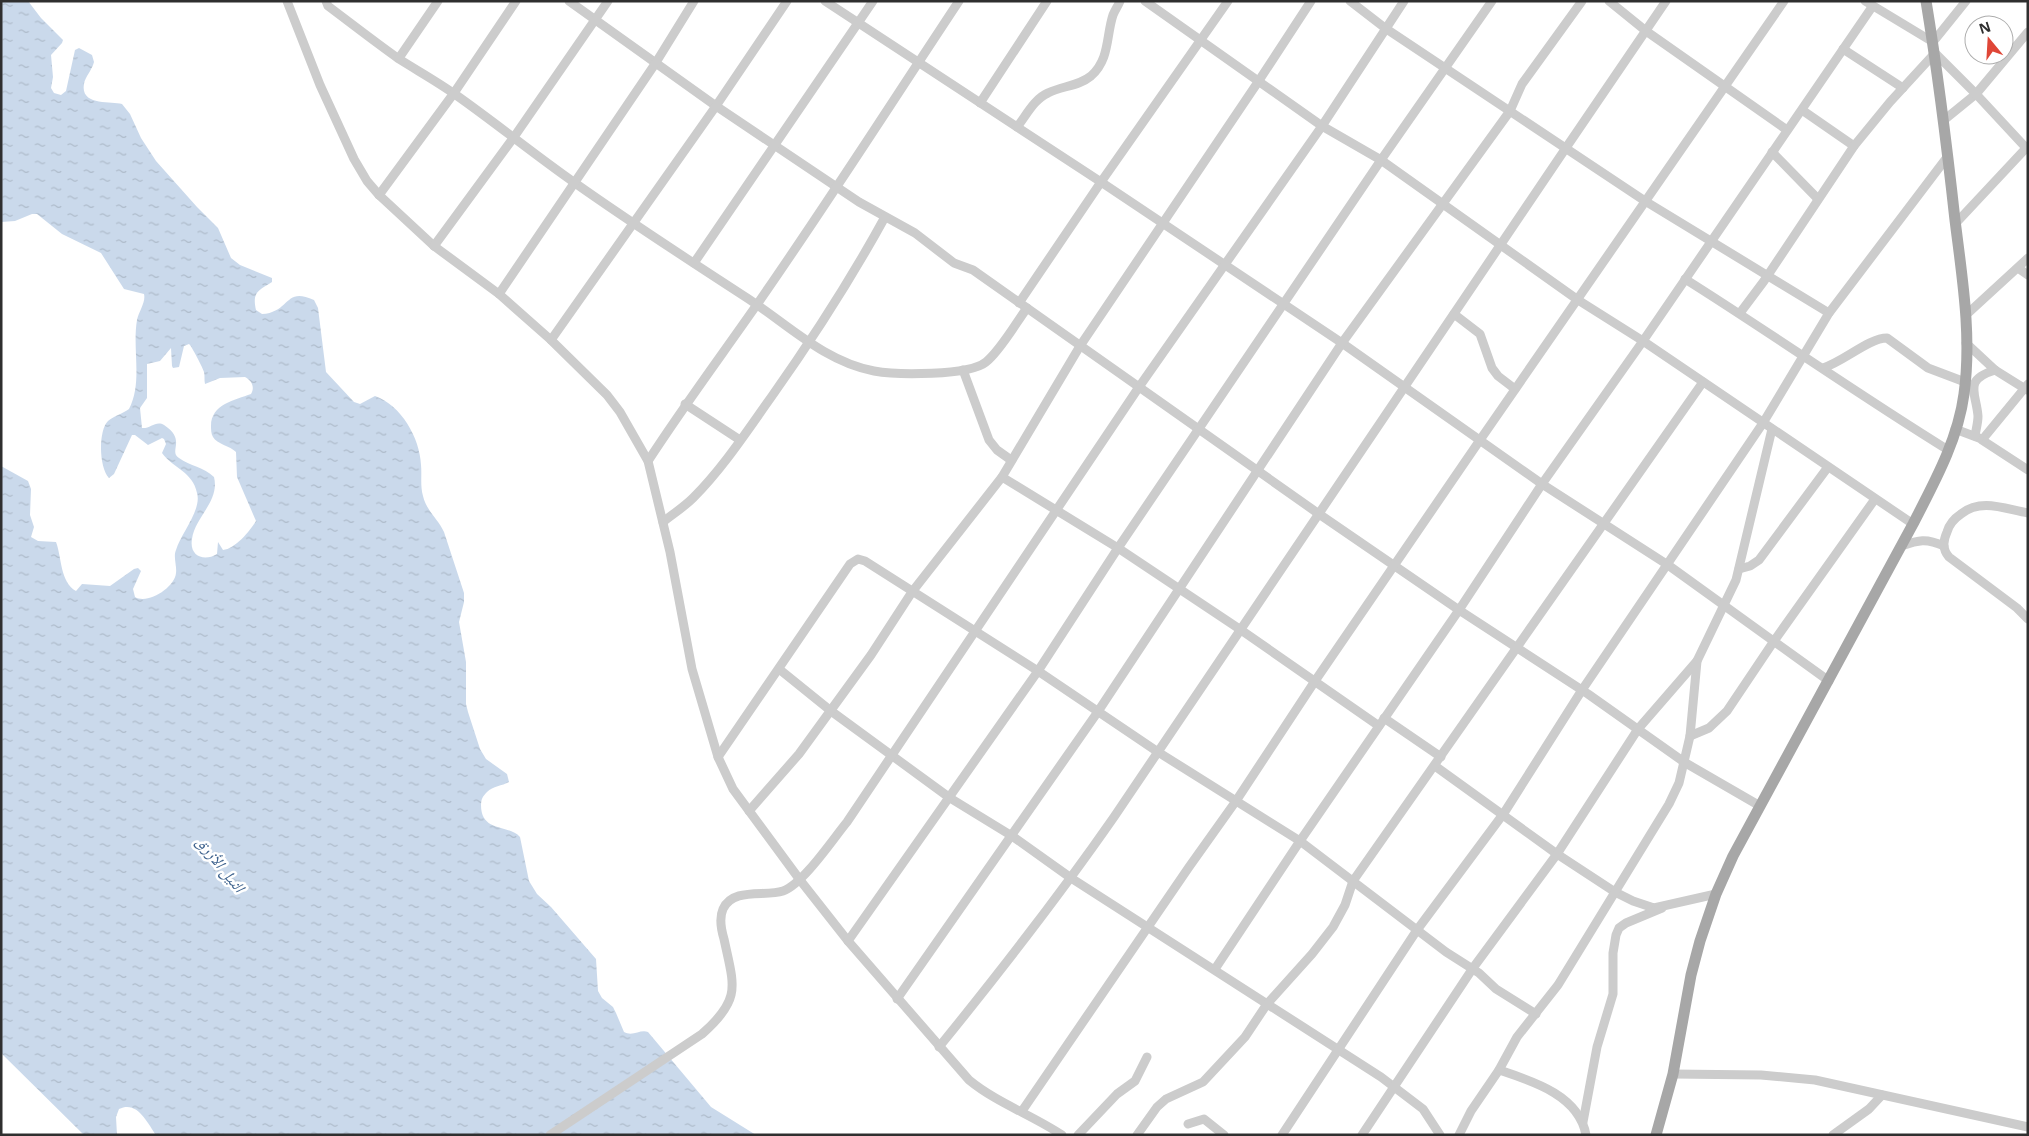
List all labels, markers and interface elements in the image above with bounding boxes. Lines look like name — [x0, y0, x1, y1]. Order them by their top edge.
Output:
north arrow — [1964, 15, 2014, 65]
text: N — [1976, 16, 1993, 38]
water label: النيل الأزرق — [192, 831, 252, 898]

